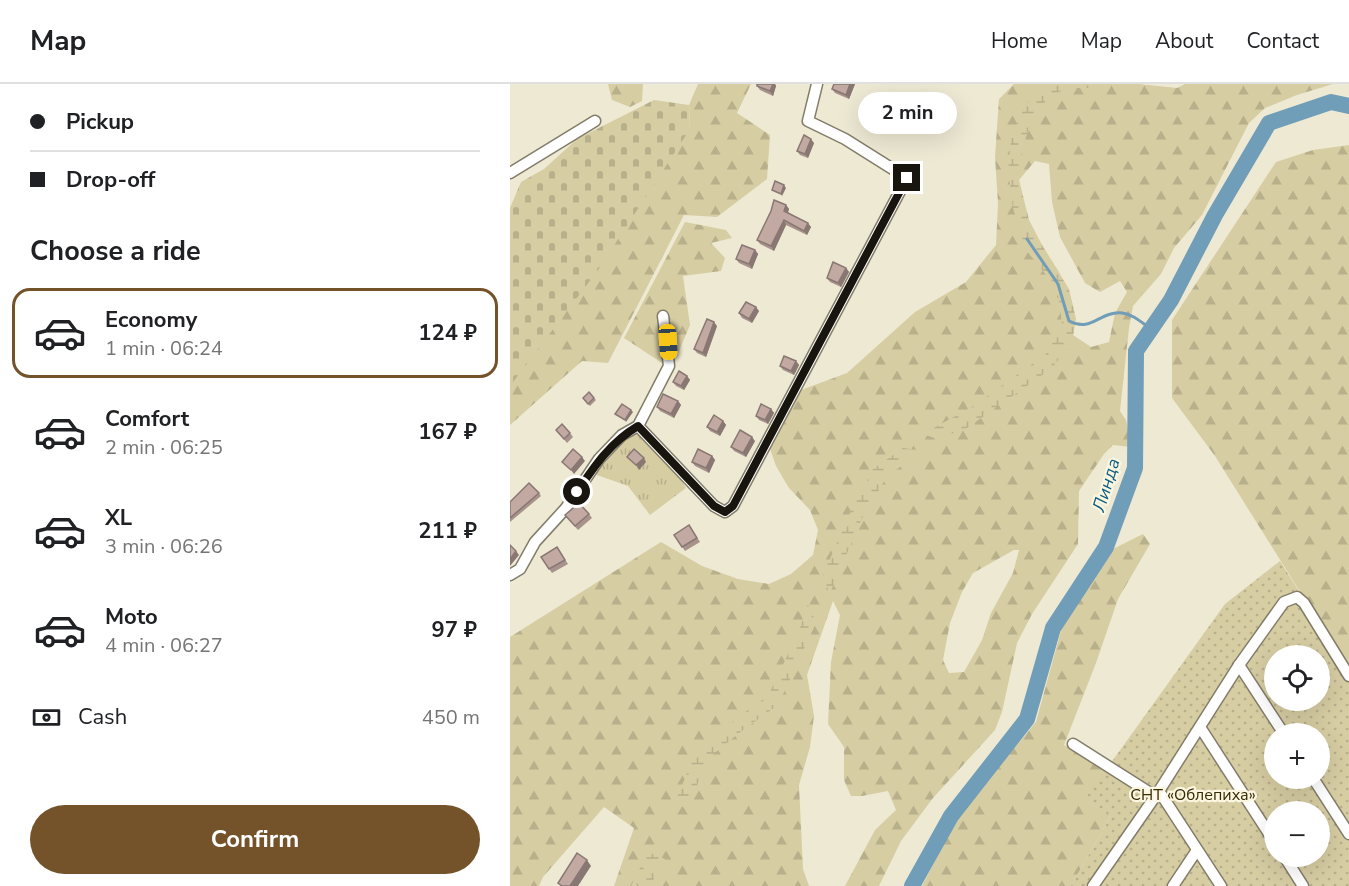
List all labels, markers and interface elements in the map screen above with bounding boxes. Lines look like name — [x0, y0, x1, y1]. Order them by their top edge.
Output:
text: Map — [30, 22, 86, 60]
text: Home — [991, 27, 1048, 55]
text: Map — [1081, 27, 1122, 55]
text: About — [1155, 27, 1213, 55]
text: Contact — [1246, 27, 1319, 55]
callout: 2 min — [858, 91, 956, 133]
text: 2 min — [882, 99, 933, 126]
text: Pickup — [66, 107, 134, 137]
route end — [893, 164, 920, 191]
text: Drop-off — [66, 165, 155, 195]
text: Choose a ride — [30, 233, 201, 270]
text: Economy — [105, 305, 197, 335]
icon: car — [33, 306, 87, 360]
text: 124 ₽ — [418, 318, 477, 348]
car — [658, 323, 678, 361]
text: 1 min · 06:24 — [105, 335, 223, 362]
text: Comfort — [105, 404, 189, 434]
icon: car — [33, 405, 87, 459]
text: 167 ₽ — [418, 417, 477, 447]
text: 2 min · 06:25 — [105, 434, 223, 461]
water label: Линда — [1086, 455, 1125, 516]
route start — [563, 478, 590, 505]
text: XL — [105, 503, 132, 533]
icon: car — [33, 504, 87, 558]
text: 211 ₽ — [418, 516, 477, 546]
text: 3 min · 06:26 — [105, 533, 223, 560]
text: Moto — [105, 602, 158, 632]
icon: car — [33, 603, 87, 657]
text: 97 ₽ — [431, 615, 477, 645]
text: 4 min · 06:27 — [105, 632, 223, 659]
map controls — [1264, 645, 1330, 867]
button: locate — [1264, 645, 1330, 711]
icon: cash — [30, 701, 63, 734]
text: Cash — [78, 702, 127, 732]
text: 450 m — [422, 704, 480, 731]
button: + — [1264, 723, 1330, 789]
park label: СНТ «Облепиха» — [1130, 784, 1256, 806]
button: − — [1264, 801, 1330, 867]
button: Confirm — [30, 805, 480, 874]

